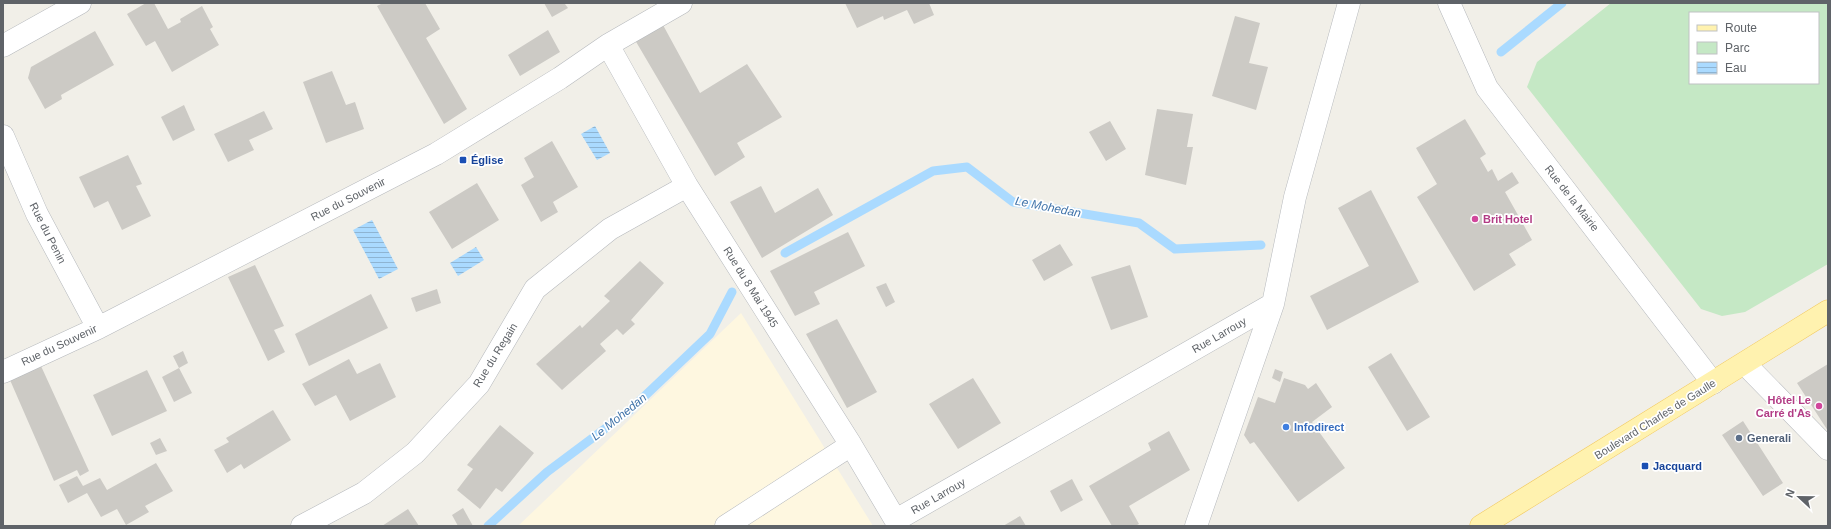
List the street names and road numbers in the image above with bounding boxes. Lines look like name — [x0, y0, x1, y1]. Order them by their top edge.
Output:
street label: Rue de la Mairie — [1543, 163, 1601, 233]
street label: Rue du Souvenir — [309, 175, 388, 223]
street label: Rue du Penin — [28, 201, 68, 265]
street label: Rue du 8 Mai 1945 — [721, 244, 781, 330]
street label: Rue Larrouy — [1190, 314, 1249, 355]
street label: Rue du Regain — [470, 321, 520, 389]
street label: Rue du Souvenir — [19, 322, 99, 368]
street label: Boulevard Charles de Gaulle — [1592, 377, 1718, 461]
street label: Rue Larrouy — [909, 475, 968, 516]

